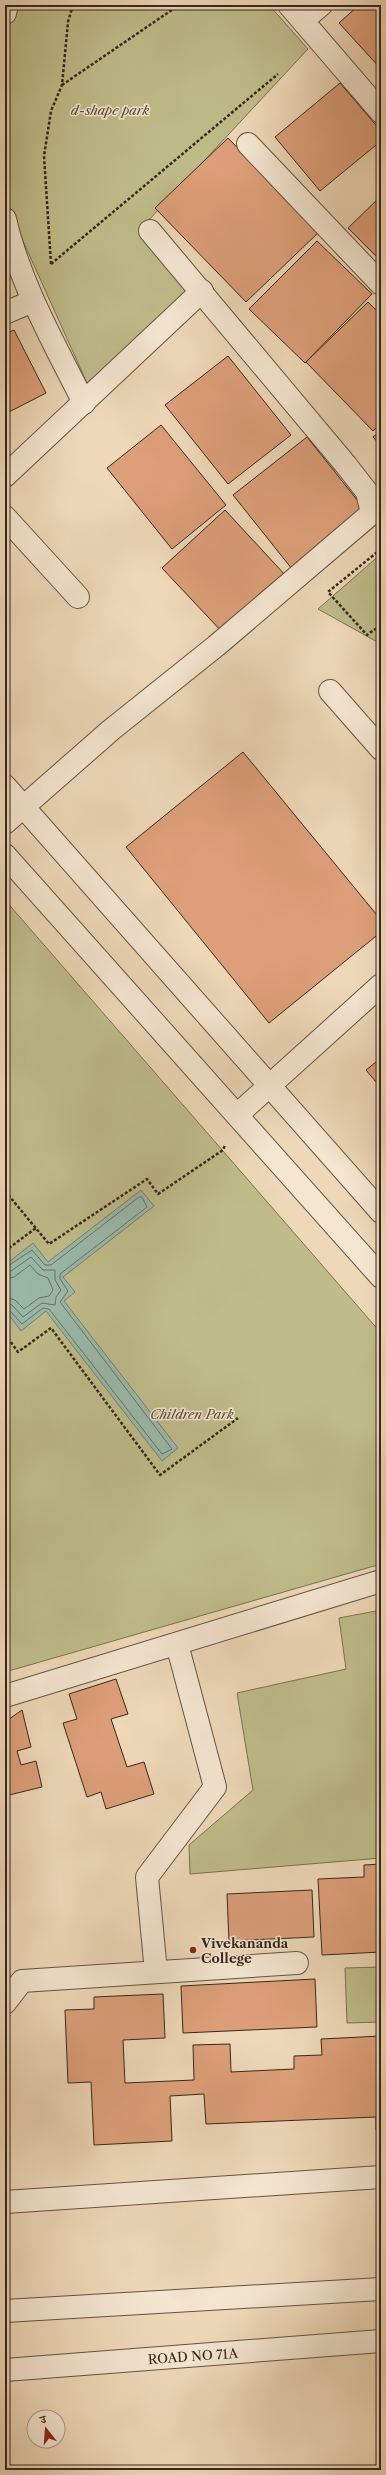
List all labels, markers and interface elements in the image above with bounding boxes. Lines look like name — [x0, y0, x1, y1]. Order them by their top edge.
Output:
park label: d-shape park — [71, 102, 149, 118]
park label: Children Park — [150, 1406, 234, 1422]
place label: Vivekananda College — [200, 1935, 289, 1966]
marker: Vivekananda College — [188, 1945, 198, 1955]
street label: ROAD NO 71A — [147, 2345, 239, 2367]
north arrow — [26, 2409, 66, 2449]
text: उ — [37, 2412, 49, 2427]

